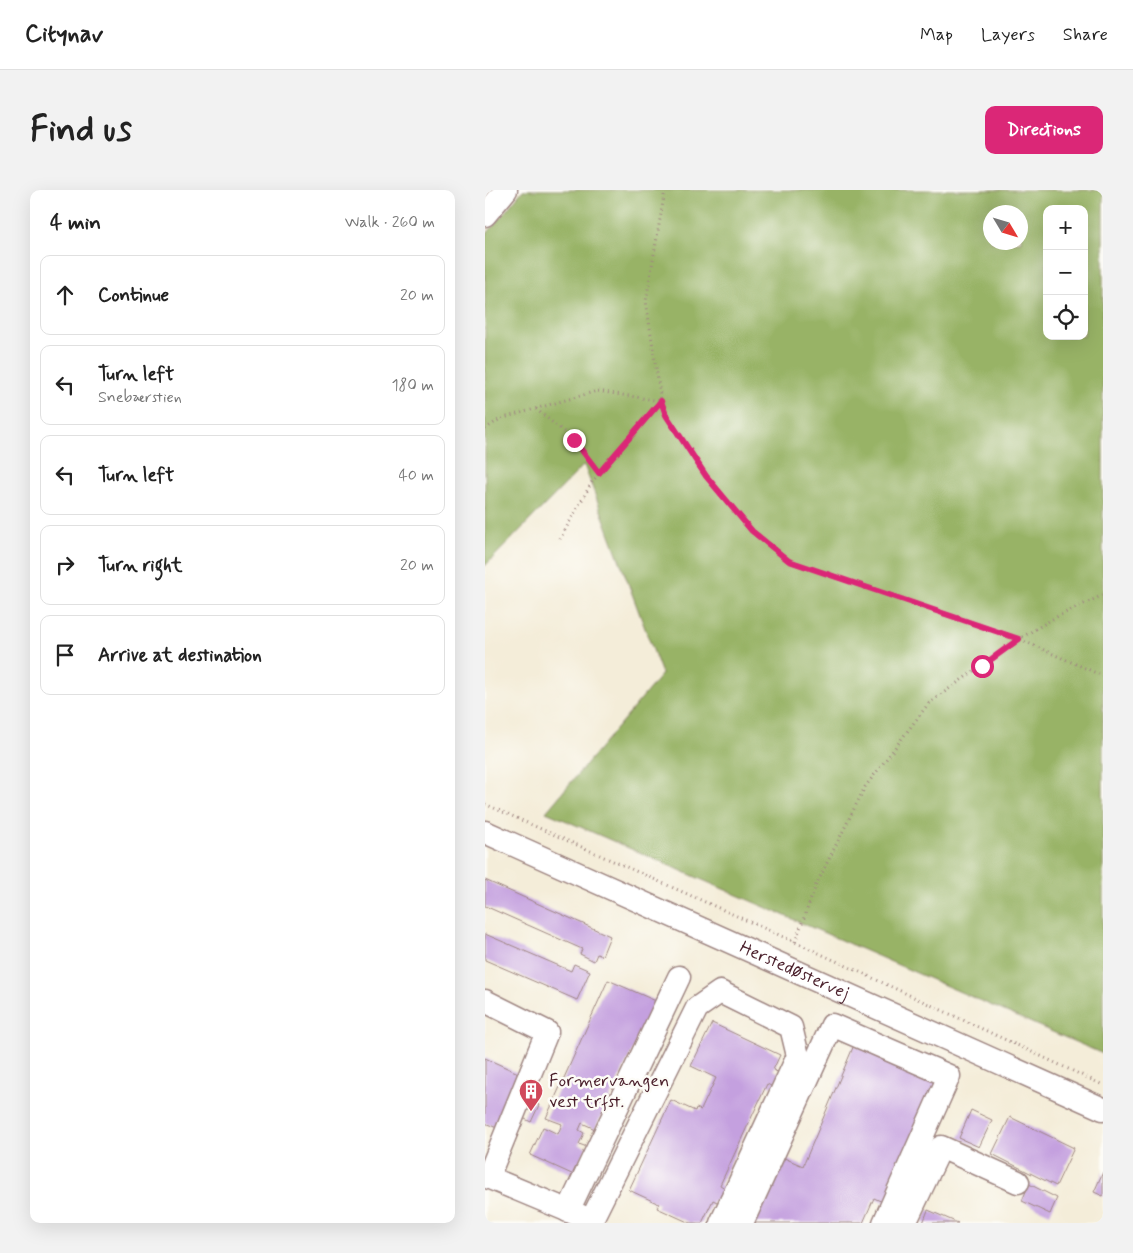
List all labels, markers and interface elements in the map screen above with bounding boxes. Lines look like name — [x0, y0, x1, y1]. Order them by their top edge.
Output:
text: Citynav — [25, 19, 103, 50]
text: Map — [920, 23, 953, 47]
text: Layers — [981, 23, 1035, 47]
text: Share — [1063, 23, 1108, 47]
button: Directions — [985, 106, 1103, 154]
text: Find us — [30, 107, 132, 153]
north arrow — [983, 205, 1028, 250]
map controls — [1043, 205, 1088, 340]
button: + — [1043, 205, 1088, 250]
text: 4 min — [50, 209, 101, 237]
text: Walk · 260 m — [345, 212, 435, 233]
button: − — [1043, 250, 1088, 295]
icon: ahead — [51, 281, 79, 309]
text: Continue — [98, 283, 169, 308]
text: 20 m — [400, 285, 434, 306]
button: locate — [1043, 295, 1088, 340]
text: Turn left — [98, 362, 174, 387]
icon: left — [51, 371, 79, 399]
text: 180 m — [391, 375, 434, 396]
text: Snebærstien — [98, 387, 182, 408]
route end — [563, 429, 586, 452]
icon: left — [51, 461, 79, 489]
text: Turn left — [98, 463, 174, 488]
text: 40 m — [398, 465, 434, 486]
icon: right — [51, 551, 79, 579]
text: Turn right — [98, 553, 182, 578]
text: 20 m — [400, 555, 434, 576]
icon: arrive — [51, 641, 79, 669]
text: Arrive at destination — [98, 643, 262, 668]
route start — [971, 655, 994, 678]
street label: Herstedøstervej — [736, 936, 853, 1006]
place label: Formervangen vest trfst. — [549, 1069, 669, 1114]
building icon: Formervangen vest trfst. — [518, 1078, 544, 1112]

